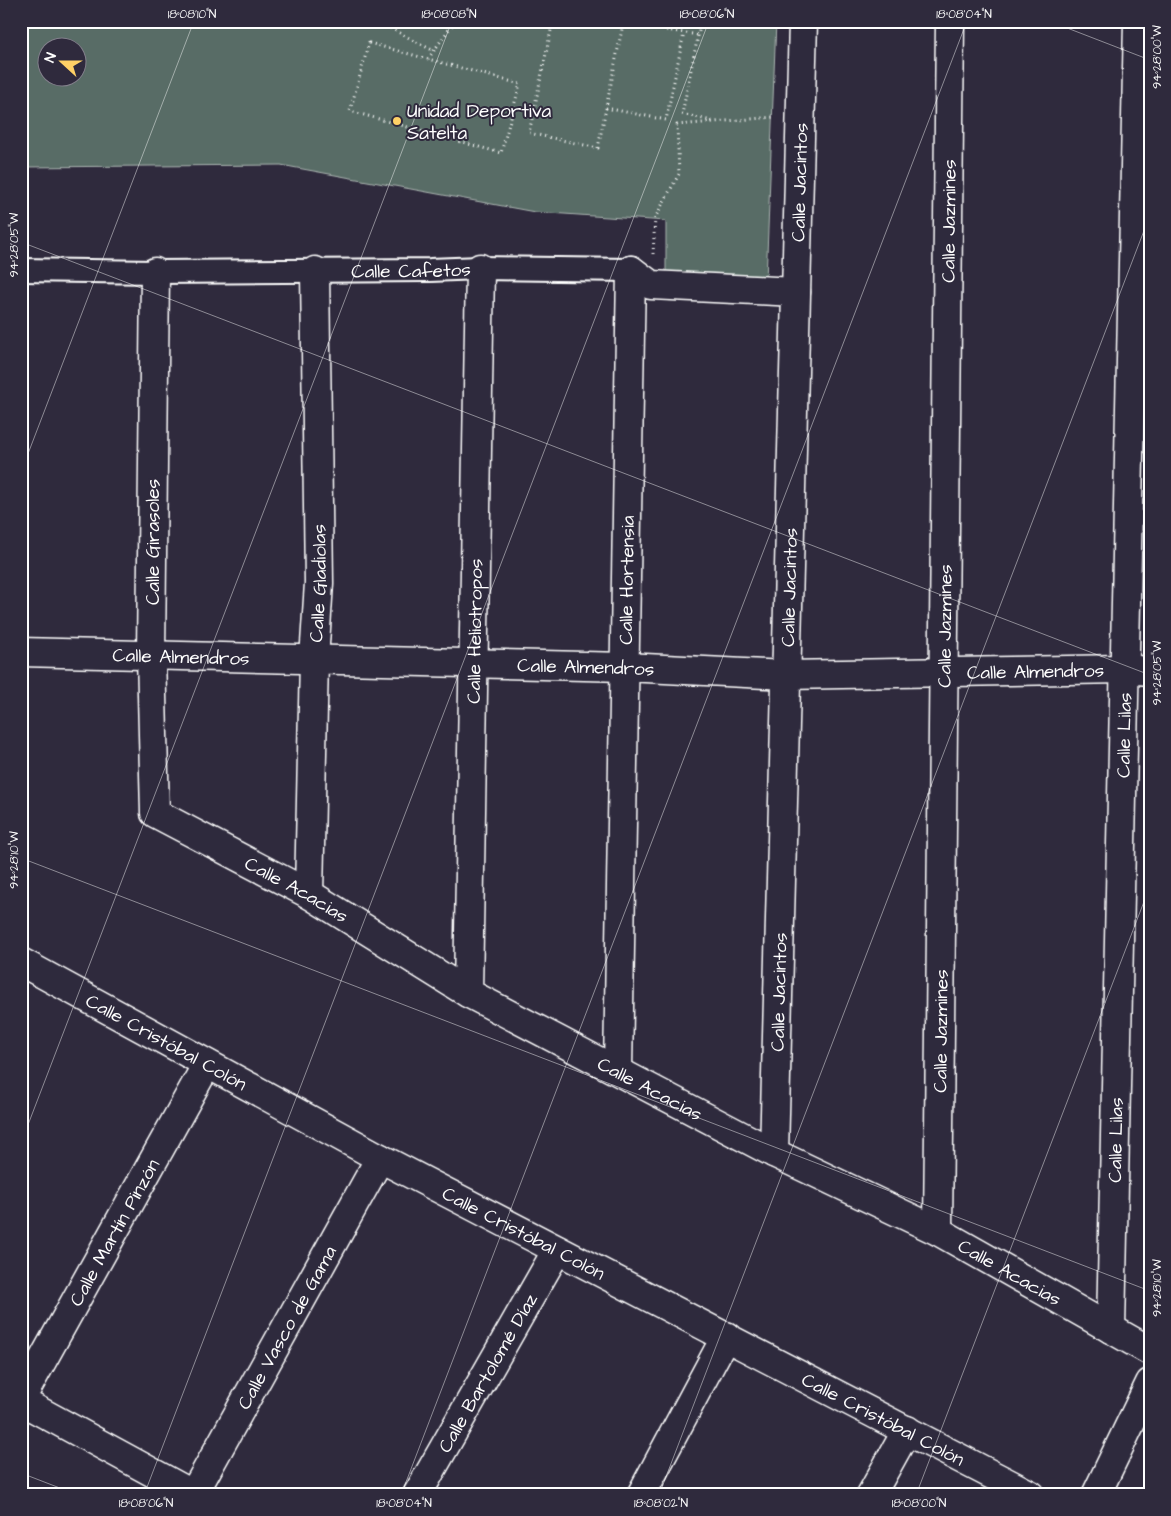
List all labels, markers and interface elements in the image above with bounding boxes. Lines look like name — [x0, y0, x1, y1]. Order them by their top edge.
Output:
text: 18°08'10"N — [168, 6, 217, 23]
text: 18°08'08"N — [422, 6, 477, 23]
text: 18°08'06"N — [680, 6, 735, 23]
text: 18°08'04"N — [936, 6, 992, 23]
text: 94°28'00"W — [1149, 25, 1166, 89]
north arrow — [38, 38, 88, 88]
text: N — [40, 50, 62, 65]
place label: Unidad Deportiva Satelta — [407, 98, 552, 147]
marker: Unidad Deportiva Satelta — [391, 115, 403, 127]
street label: Calle Jacintos — [785, 122, 815, 242]
street label: Calle Jazmines — [935, 159, 964, 283]
text: 94°28'05"W — [6, 212, 23, 277]
street label: Calle Cafetos — [351, 256, 471, 286]
street label: Calle Girasoles — [140, 479, 167, 605]
street label: Calle Hortensia — [613, 515, 642, 645]
street label: Calle Gladiolas — [303, 524, 334, 643]
street label: Calle Jacintos — [775, 527, 805, 647]
street label: Calle Heliotropos — [461, 558, 490, 704]
street label: Calle Jazmines — [931, 564, 960, 688]
text: 94°28'05"W — [1149, 640, 1166, 705]
street label: Calle Almendros — [112, 642, 250, 673]
street label: Calle Almendros — [517, 652, 655, 683]
street label: Calle Almendros — [967, 657, 1104, 687]
street label: Calle Lilas — [1110, 692, 1139, 778]
text: 94°28'10"W — [6, 831, 23, 889]
street label: Calle Acacias — [240, 851, 353, 930]
street label: Calle Jacintos — [765, 932, 795, 1052]
street label: Calle Jazmines — [927, 969, 956, 1093]
street label: Calle Cristóbal Colón — [80, 988, 251, 1098]
street label: Calle Acacias — [592, 1051, 707, 1128]
street label: Calle Lilas — [1102, 1097, 1131, 1183]
street label: Calle Martín Pinzón — [63, 1154, 167, 1311]
street label: Calle Cristóbal Colón — [437, 1180, 609, 1287]
street label: Calle Acacias — [953, 1233, 1066, 1313]
street label: Calle Vasco de Gama — [231, 1241, 344, 1415]
text: 94°28'10"W — [1149, 1259, 1166, 1317]
street label: Calle Bartolomé Díaz — [432, 1288, 545, 1458]
street label: Calle Cristóbal Colón — [797, 1367, 969, 1473]
text: 18°08'06"N — [119, 1495, 174, 1512]
text: 18°08'04"N — [376, 1495, 432, 1512]
text: 18°08'02"N — [634, 1495, 689, 1512]
text: 18°08'00"N — [892, 1495, 947, 1512]

